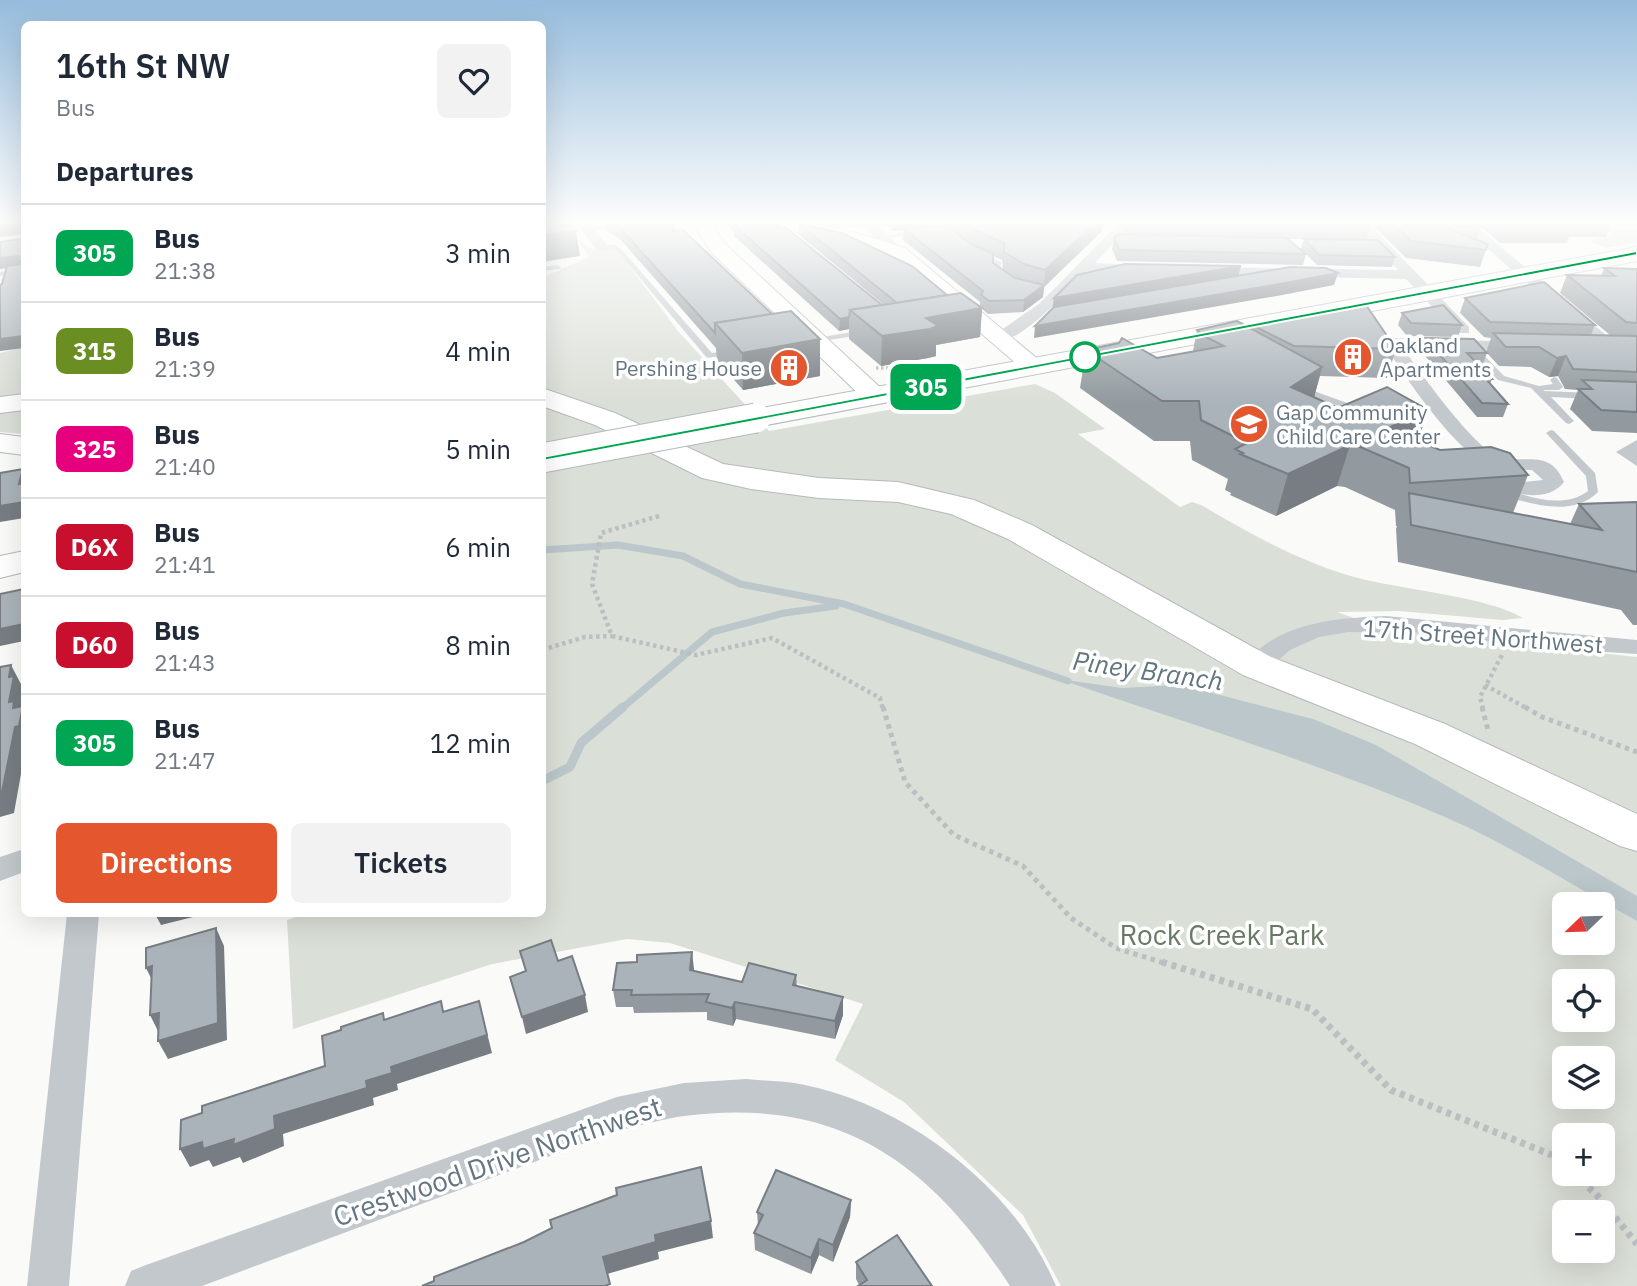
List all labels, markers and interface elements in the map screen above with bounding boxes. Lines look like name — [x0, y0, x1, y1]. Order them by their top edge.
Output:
text: 16th St NW — [56, 44, 230, 87]
button: heart — [437, 44, 511, 118]
text: Bus — [56, 92, 95, 122]
text: Departures — [56, 154, 194, 188]
text: Bus — [154, 221, 200, 255]
text: 3 min — [445, 236, 511, 270]
text: 305 — [73, 237, 116, 269]
text: 21:38 — [154, 255, 216, 285]
text: Bus — [154, 319, 200, 353]
place label: Oakland Apartments — [1380, 331, 1491, 383]
text: 4 min — [445, 334, 511, 368]
text: 315 — [73, 335, 116, 367]
building icon: Oakland Apartments — [1332, 336, 1374, 378]
unlabelled marker — [1070, 342, 1100, 372]
building icon: Pershing House — [768, 347, 810, 389]
text: 21:39 — [154, 353, 216, 383]
place label: Pershing House — [615, 354, 762, 382]
line badge: 305 — [886, 364, 966, 410]
text: 305 — [904, 371, 948, 403]
place label: Gap Community Child Care Center — [1276, 398, 1441, 450]
school or university icon: Gap Community Child Care Center — [1228, 403, 1270, 445]
text: Bus — [154, 417, 200, 451]
text: 5 min — [445, 432, 511, 466]
text: 325 — [73, 433, 116, 465]
text: 21:40 — [154, 451, 216, 481]
text: Bus — [154, 515, 200, 549]
text: 6 min — [445, 530, 511, 564]
text: D6X — [71, 531, 118, 563]
text: 21:41 — [154, 549, 216, 579]
street label: 17th Street Northwest — [1362, 612, 1604, 660]
text: Bus — [154, 613, 200, 647]
text: 8 min — [445, 628, 511, 662]
text: D60 — [72, 629, 117, 661]
water label: Piney Branch — [1071, 643, 1225, 697]
text: 21:43 — [154, 647, 216, 677]
text: Bus — [154, 711, 200, 745]
text: 12 min — [430, 726, 511, 760]
text: 305 — [73, 727, 116, 759]
text: 21:47 — [154, 745, 216, 775]
button: Directions — [56, 823, 277, 903]
button: Tickets — [291, 823, 511, 903]
north arrow — [1552, 892, 1615, 956]
map controls — [1552, 892, 1615, 1263]
park label: Rock Creek Park — [1120, 916, 1325, 953]
button: locate — [1552, 969, 1615, 1032]
button: layers — [1552, 1046, 1615, 1109]
street label: Crestwood Drive Northwest — [328, 1087, 666, 1235]
button: + — [1552, 1123, 1615, 1186]
button: − — [1552, 1200, 1615, 1263]

